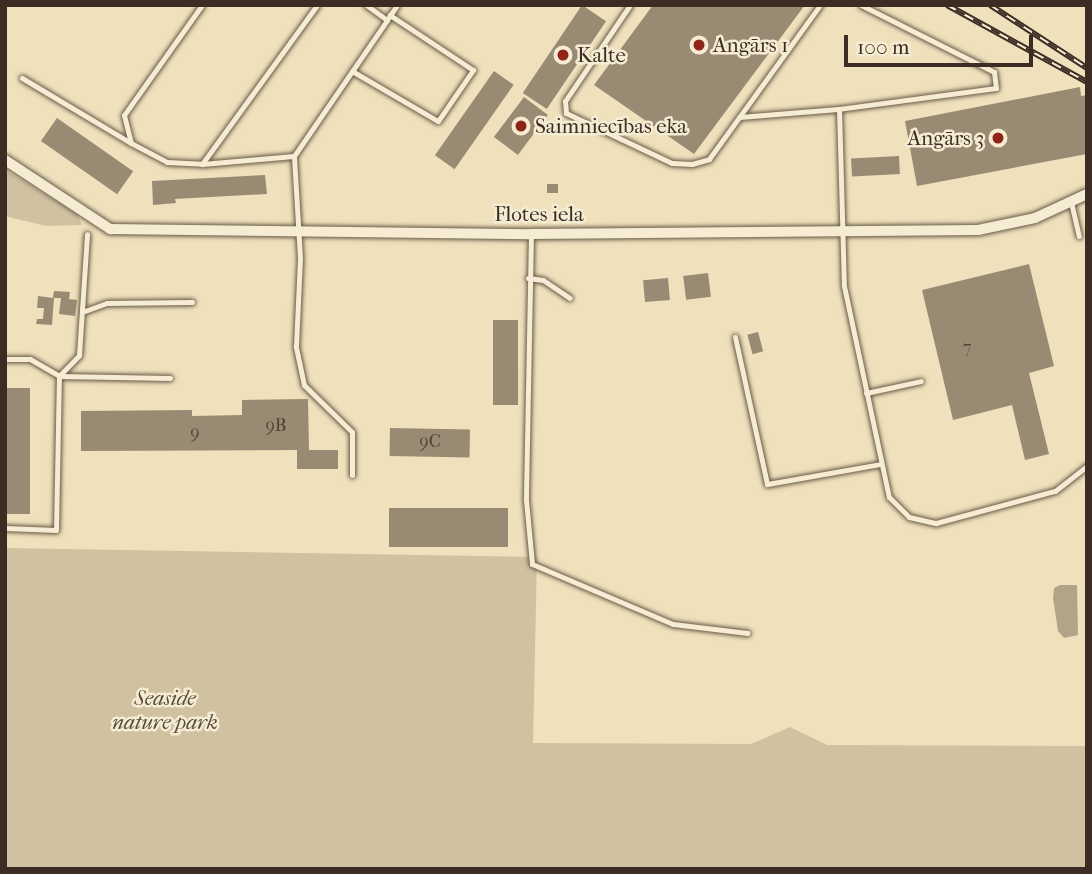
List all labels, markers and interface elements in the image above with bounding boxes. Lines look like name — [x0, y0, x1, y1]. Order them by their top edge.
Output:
scale bar — [847, 21, 1036, 65]
place label: Angārs 1 — [713, 32, 788, 58]
text: 100 m — [857, 35, 910, 59]
marker: Angārs 1 — [691, 37, 707, 53]
place label: Kalte — [577, 42, 626, 68]
marker: Kalte — [555, 47, 571, 63]
place label: Saimniecības eka — [535, 113, 687, 139]
marker: Saimniecības eka — [513, 118, 529, 134]
place label: Angārs 3 — [907, 125, 984, 151]
marker: Angārs 3 — [990, 130, 1006, 146]
street label: Flotes iela — [494, 201, 584, 227]
house number: 7 — [963, 337, 971, 359]
house number: 9B — [265, 415, 287, 437]
house number: 9 — [190, 422, 200, 444]
house number: 9C — [419, 431, 441, 453]
park label: Seaside nature park — [112, 685, 218, 735]

